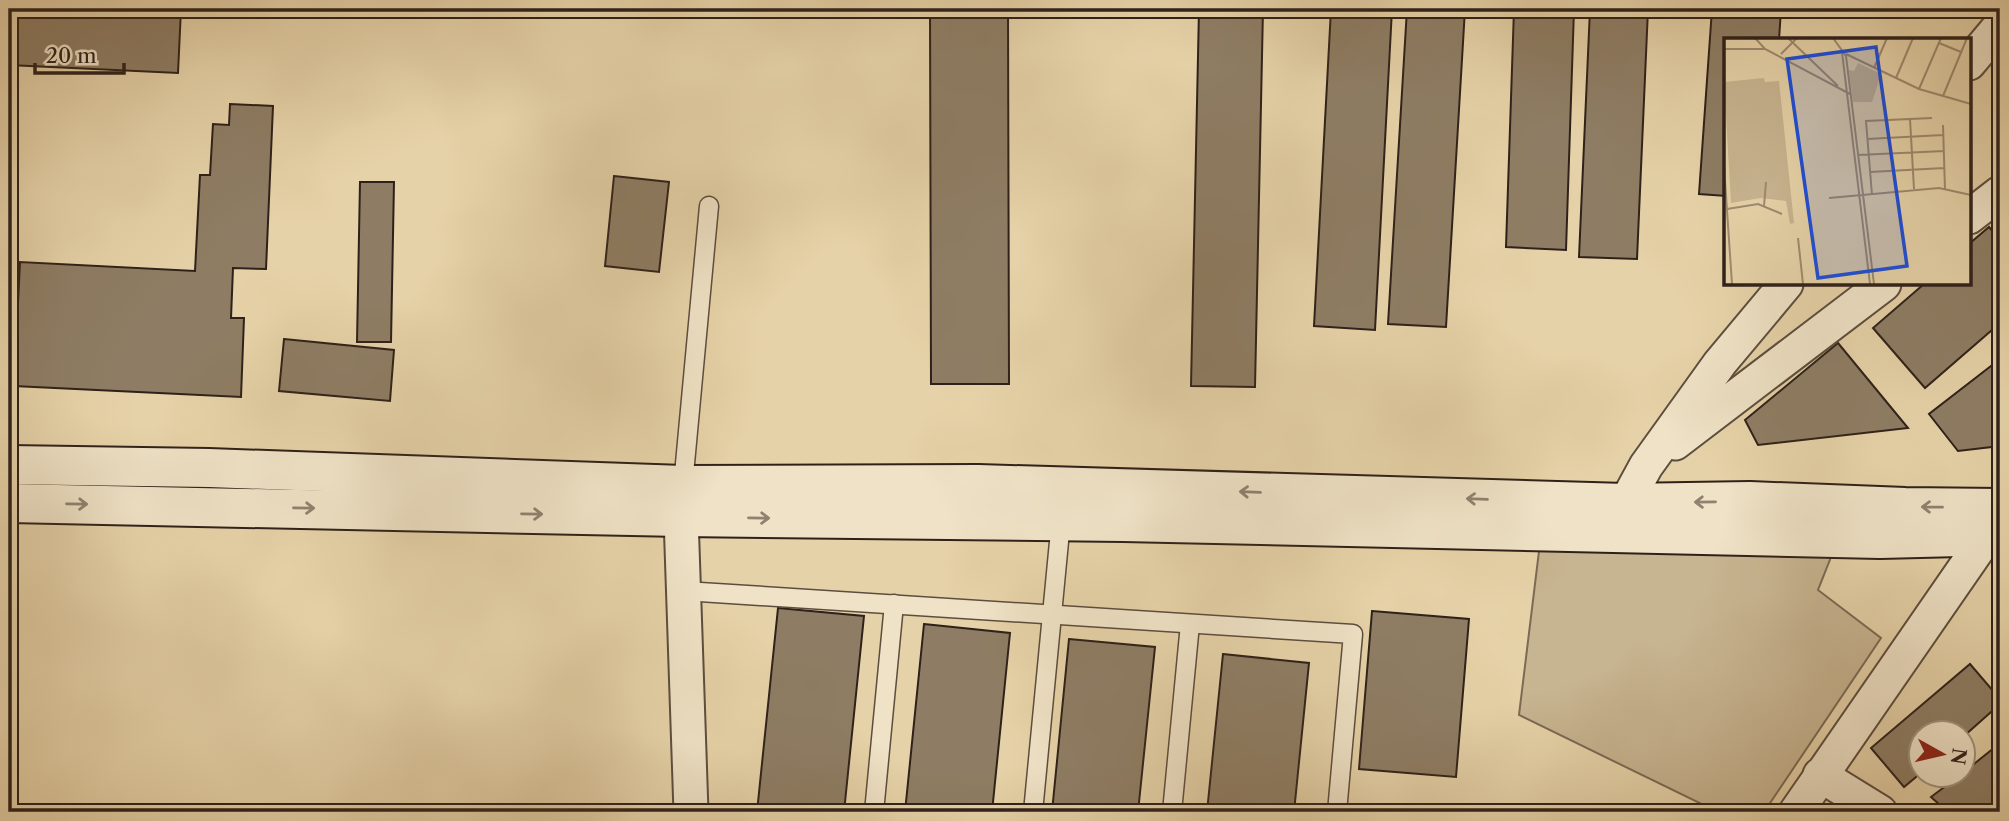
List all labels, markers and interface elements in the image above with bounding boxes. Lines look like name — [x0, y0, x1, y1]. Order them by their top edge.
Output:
scale bar — [35, 32, 124, 76]
inset map — [1724, 38, 1970, 285]
text: 20 m — [46, 43, 97, 68]
one-way arrow — [1239, 485, 1262, 499]
one-way arrow — [1466, 492, 1489, 505]
one-way arrow — [1693, 495, 1716, 508]
one-way arrow — [65, 497, 88, 511]
one-way arrow — [1921, 500, 1944, 514]
one-way arrow — [293, 501, 316, 515]
one-way arrow — [520, 507, 543, 520]
one-way arrow — [748, 511, 771, 525]
north arrow — [1908, 720, 1978, 790]
text: N — [1946, 747, 1971, 766]

